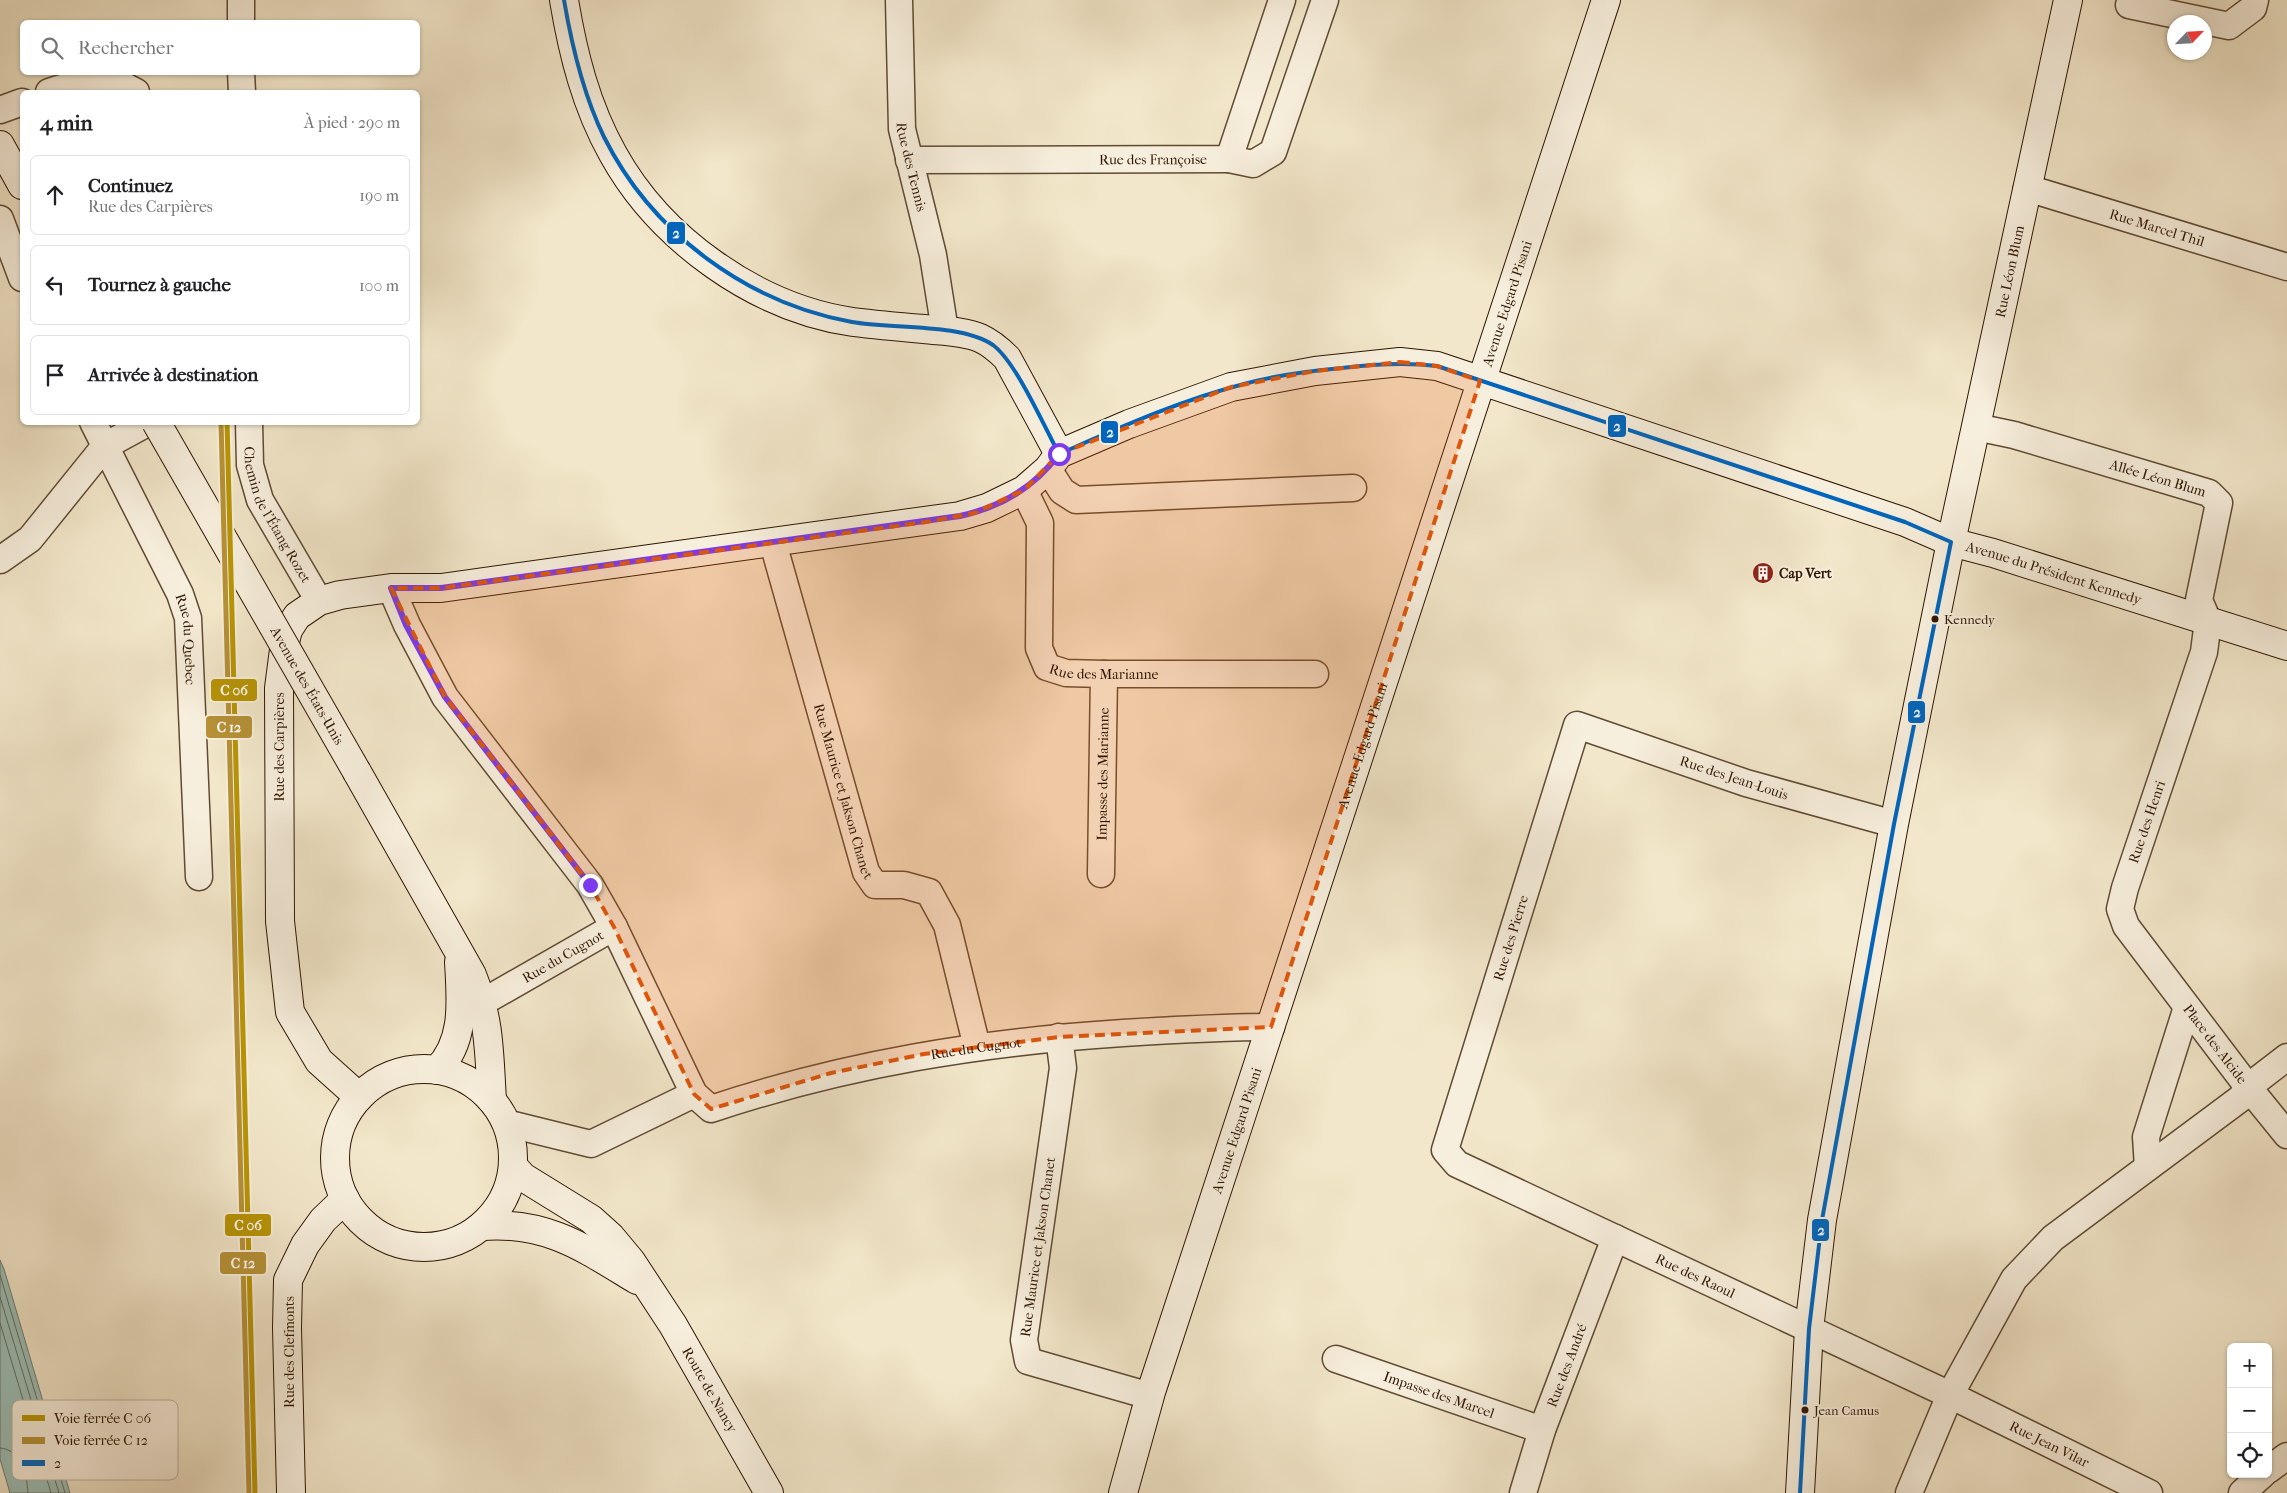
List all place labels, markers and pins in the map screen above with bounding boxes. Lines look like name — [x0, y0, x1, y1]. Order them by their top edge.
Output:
building icon: Cap Vert — [1751, 561, 1775, 585]
place label: Cap Vert — [1779, 565, 1833, 582]
place label: Kennedy — [1944, 612, 1996, 627]
marker: Kennedy — [1930, 614, 1940, 624]
place label: Jean Camus — [1813, 1403, 1879, 1418]
marker: Jean Camus — [1800, 1405, 1810, 1415]

